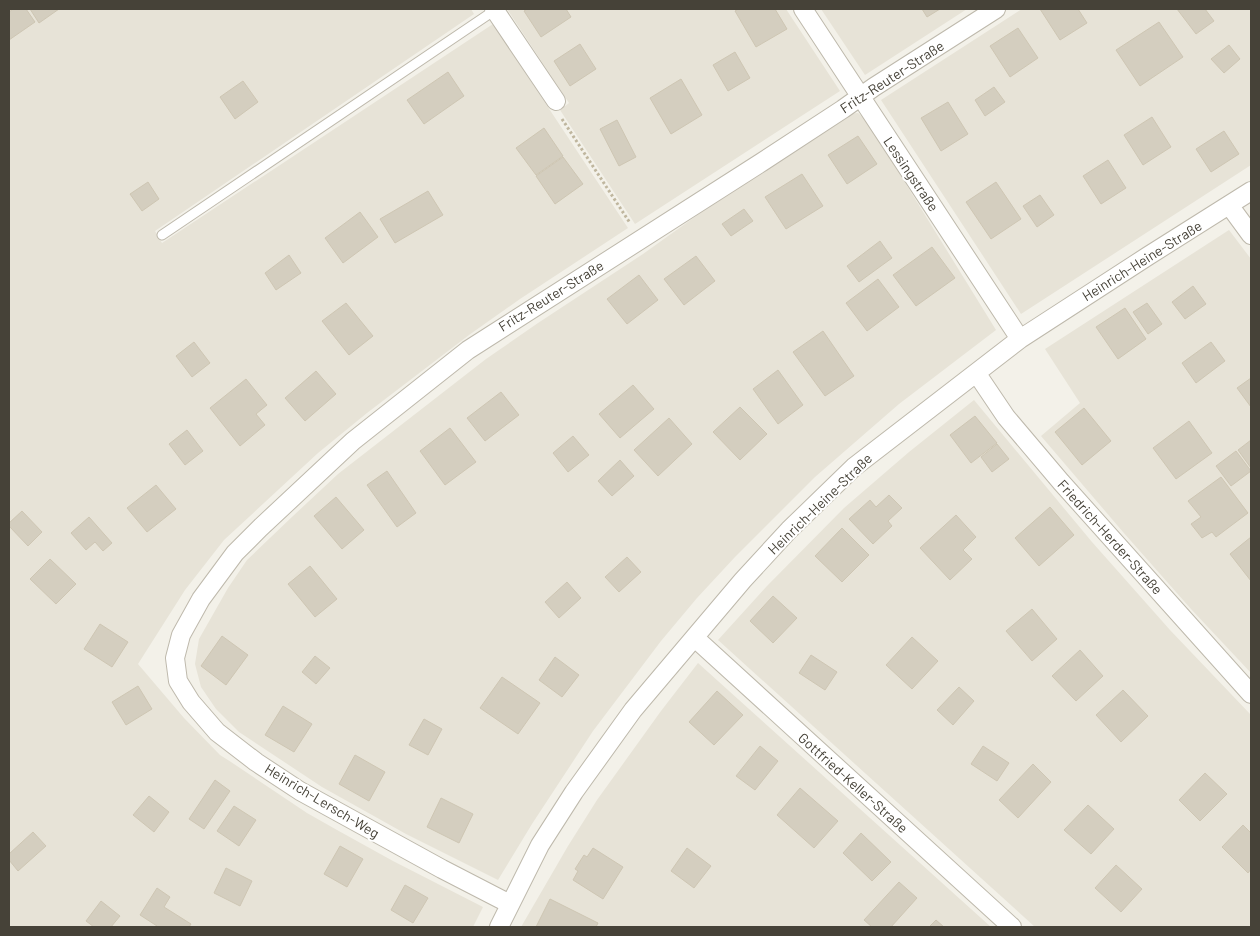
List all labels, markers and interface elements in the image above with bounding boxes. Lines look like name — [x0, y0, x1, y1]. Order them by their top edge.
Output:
street label: Fritz-Reuter-Straße — [837, 37, 947, 117]
street label: Lessingstraße — [880, 133, 943, 214]
street label: Heinrich-Heine-Straße — [1079, 217, 1205, 304]
street label: Fritz-Reuter-Straße — [495, 256, 606, 335]
street label: Heinrich-Heine-Straße — [764, 450, 875, 558]
street label: Friedrich-Herder-Straße — [1054, 476, 1166, 598]
street label: Gottfried-Keller-Straße — [795, 729, 912, 836]
street label: Heinrich-Lersch-Weg — [262, 760, 383, 842]

